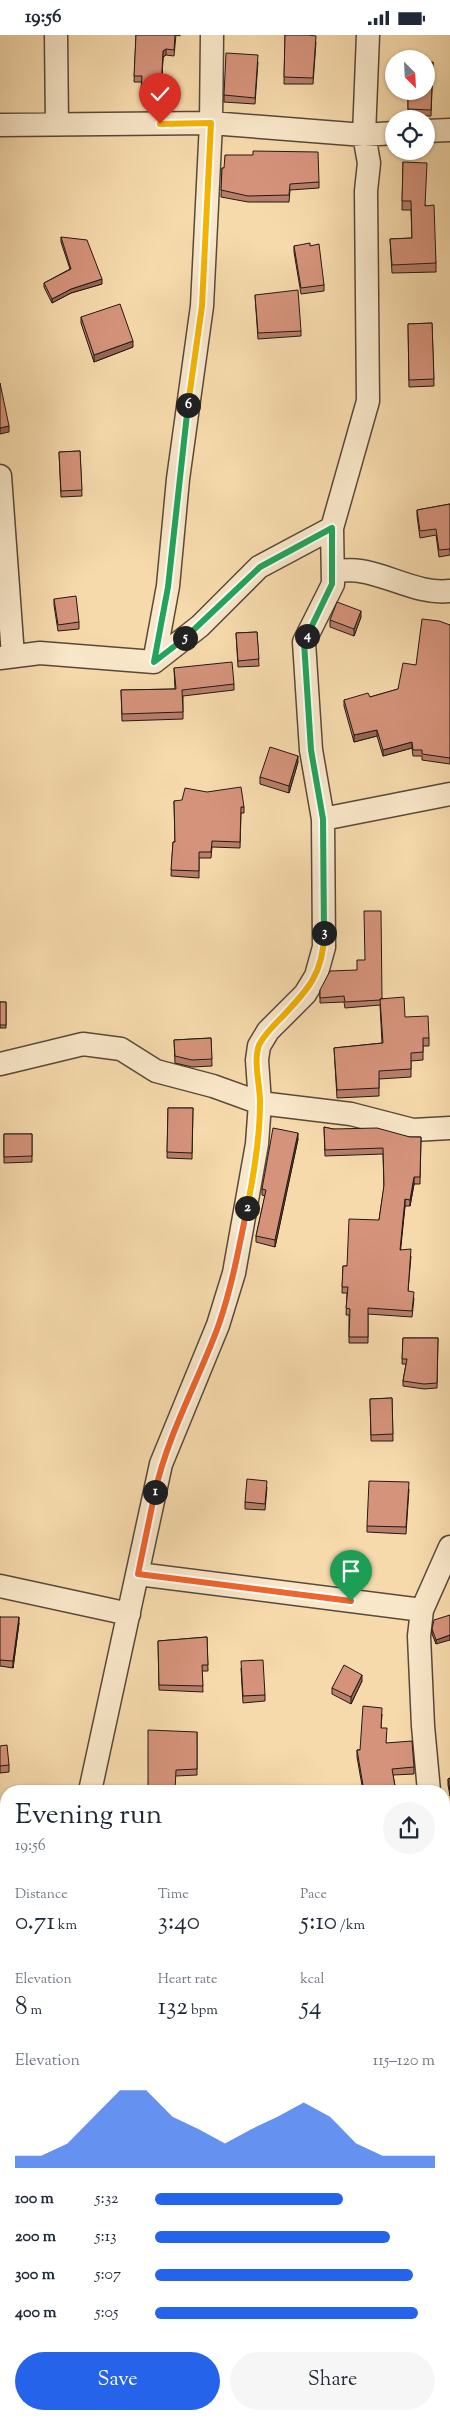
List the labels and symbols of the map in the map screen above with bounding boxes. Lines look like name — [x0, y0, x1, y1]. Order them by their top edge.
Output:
north arrow — [385, 50, 435, 100]
pin — [139, 73, 181, 124]
pin: 6 — [176, 393, 200, 417]
pin: 4 — [294, 623, 320, 649]
pin: 5 — [172, 625, 198, 651]
pin: 3 — [312, 921, 336, 945]
pin: 2 — [234, 1195, 260, 1221]
pin: 1 — [142, 1479, 168, 1505]
pin — [330, 1550, 372, 1601]

